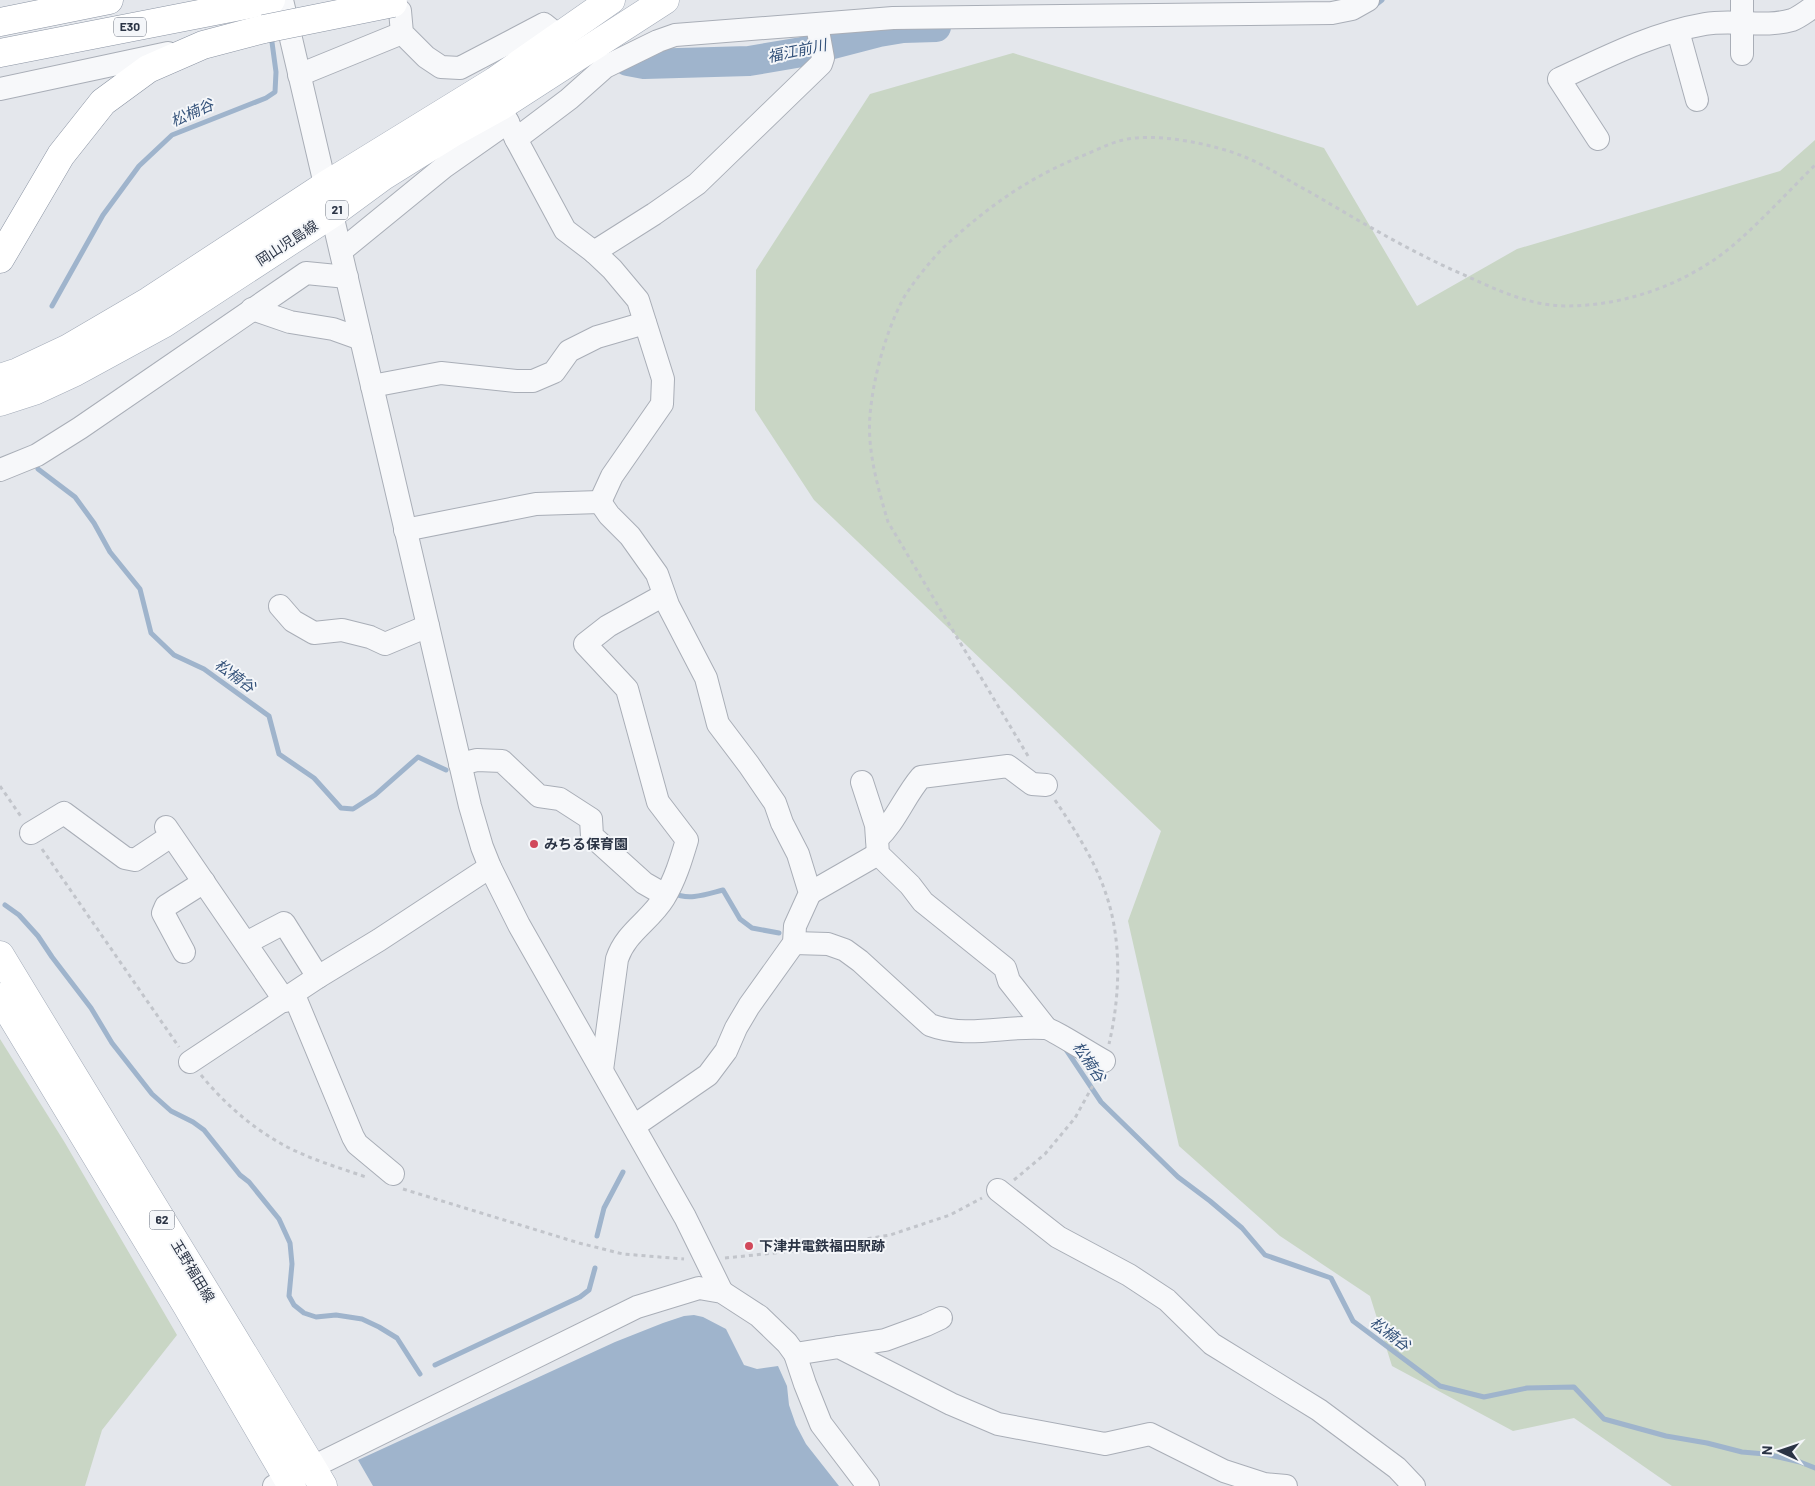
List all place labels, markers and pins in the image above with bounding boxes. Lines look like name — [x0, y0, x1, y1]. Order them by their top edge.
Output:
place label: みちる保育園 — [544, 835, 628, 852]
marker: みちる保育園 — [528, 838, 540, 850]
place label: 下津井電鉄福田駅跡 — [759, 1237, 885, 1254]
marker: 下津井電鉄福田駅跡 — [743, 1240, 755, 1252]

